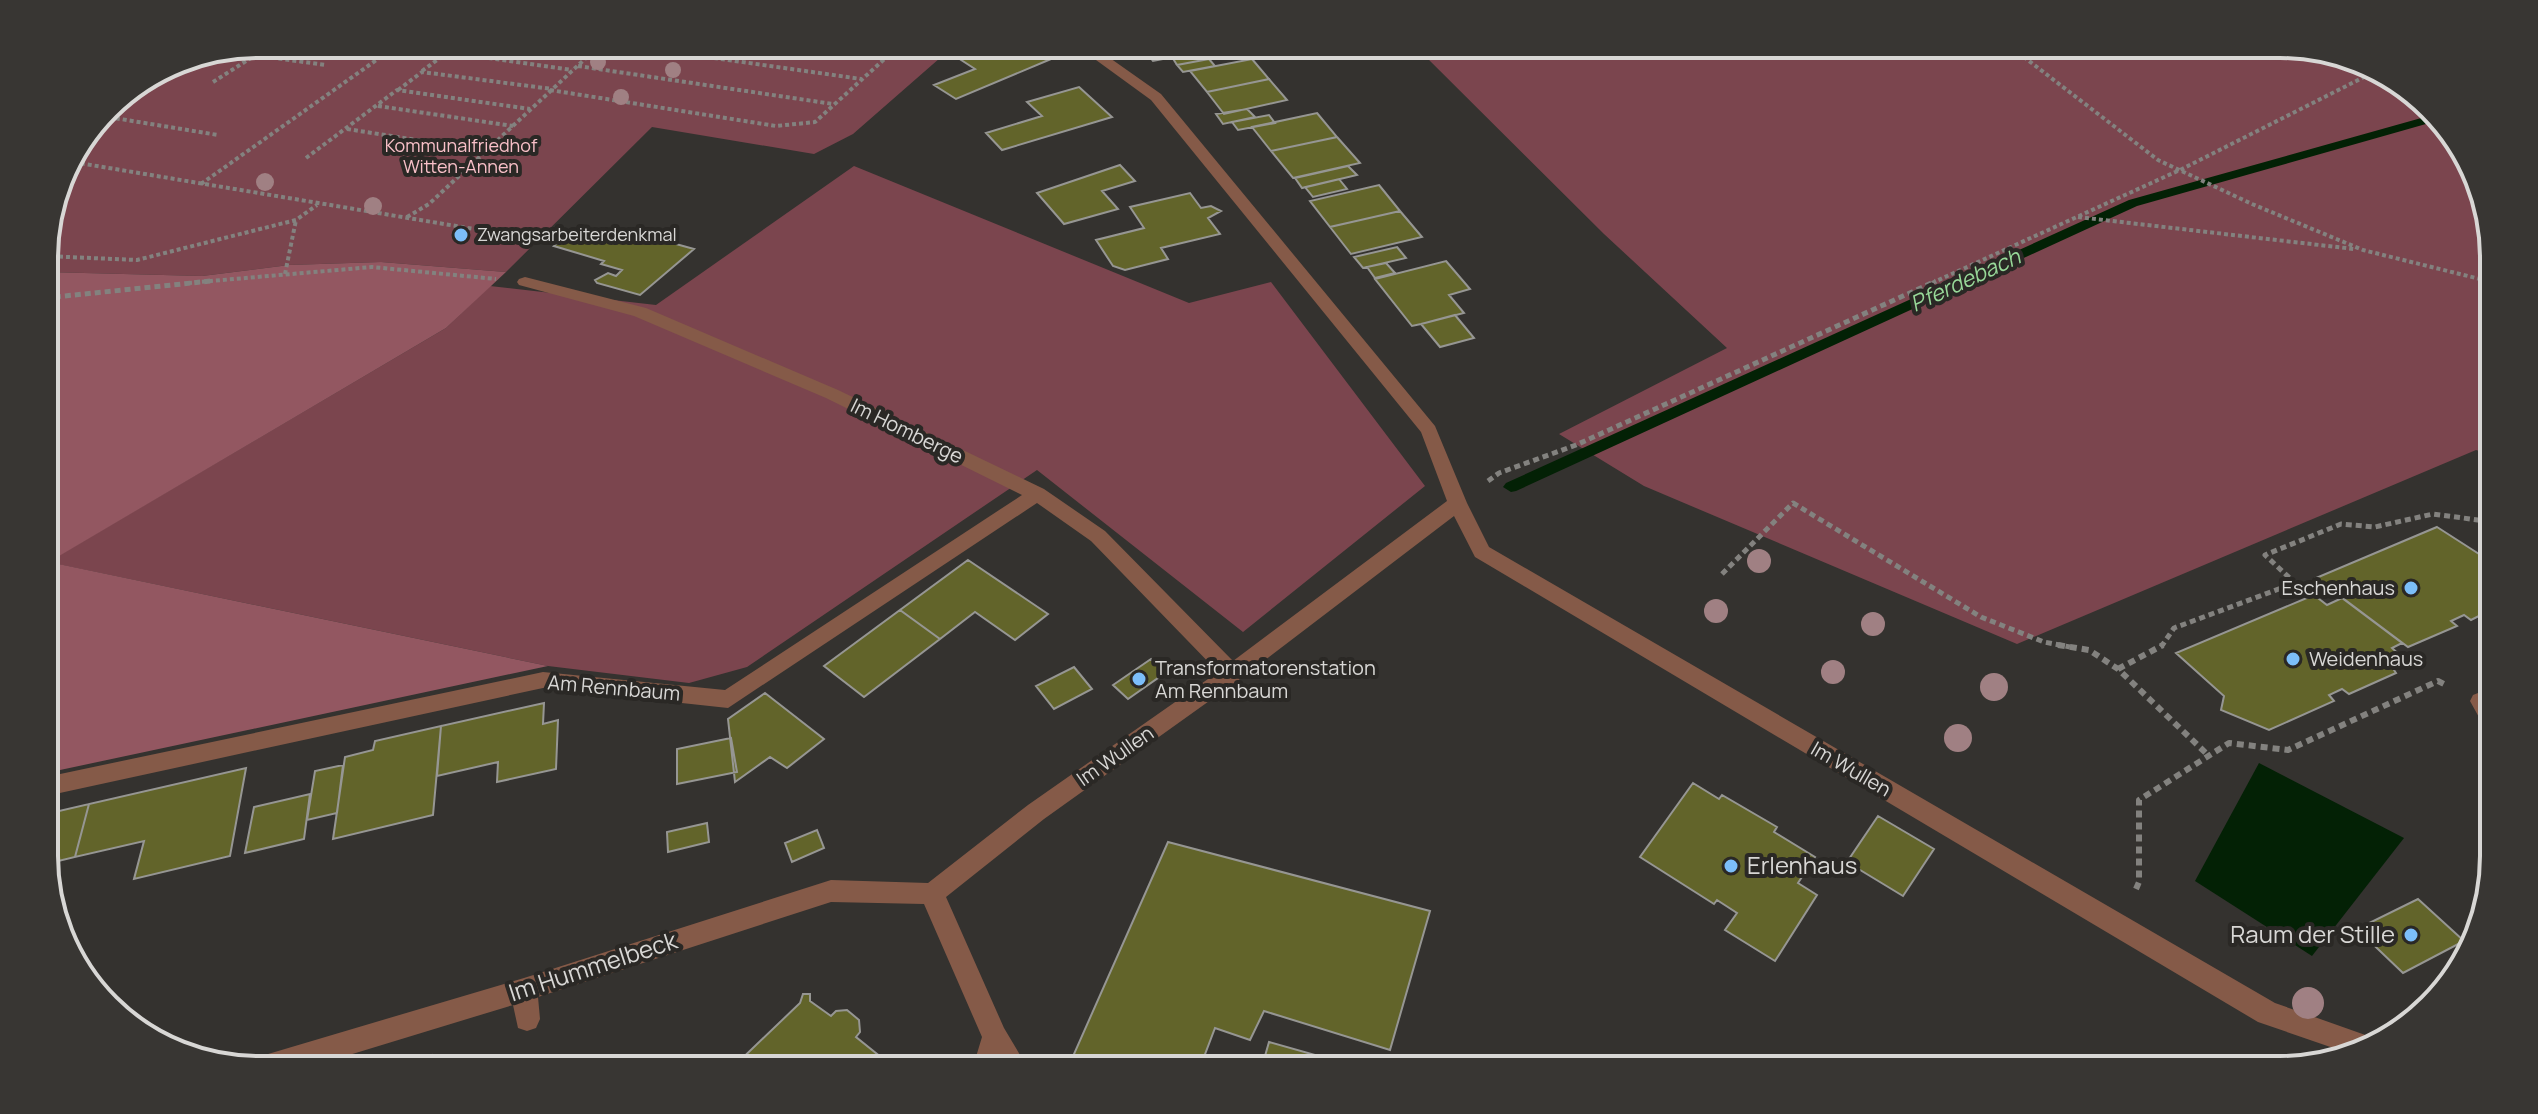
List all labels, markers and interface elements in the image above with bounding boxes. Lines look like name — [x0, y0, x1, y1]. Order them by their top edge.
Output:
park label: Kommunalfriedhof Witten-Annen — [385, 133, 538, 178]
place label: Zwangsarbeiterdenkmal — [477, 222, 677, 246]
marker: Zwangsarbeiterdenkmal — [452, 226, 470, 244]
water label: Pferdebach — [1905, 241, 2026, 319]
street label: Im Homberge — [846, 392, 968, 469]
place label: Eschenhaus — [2282, 574, 2395, 601]
marker: Eschenhaus — [2402, 579, 2420, 597]
place label: Weidenhaus — [2309, 645, 2423, 672]
marker: Weidenhaus — [2284, 650, 2302, 668]
place label: Transformatorenstation Am Rennbaum — [1155, 654, 1376, 704]
street label: Am Rennbaum — [547, 668, 682, 707]
marker: Transformatorenstation Am Rennbaum — [1130, 670, 1148, 688]
street label: Im Wullen — [1071, 719, 1159, 792]
street label: Im Wullen — [1806, 735, 1896, 802]
place label: Erlenhaus — [1747, 848, 1857, 881]
marker: Erlenhaus — [1722, 857, 1740, 875]
place label: Raum der Stille — [2230, 917, 2395, 950]
street label: Im Hummelbeck — [504, 922, 682, 1008]
marker: Raum der Stille — [2402, 926, 2420, 944]

